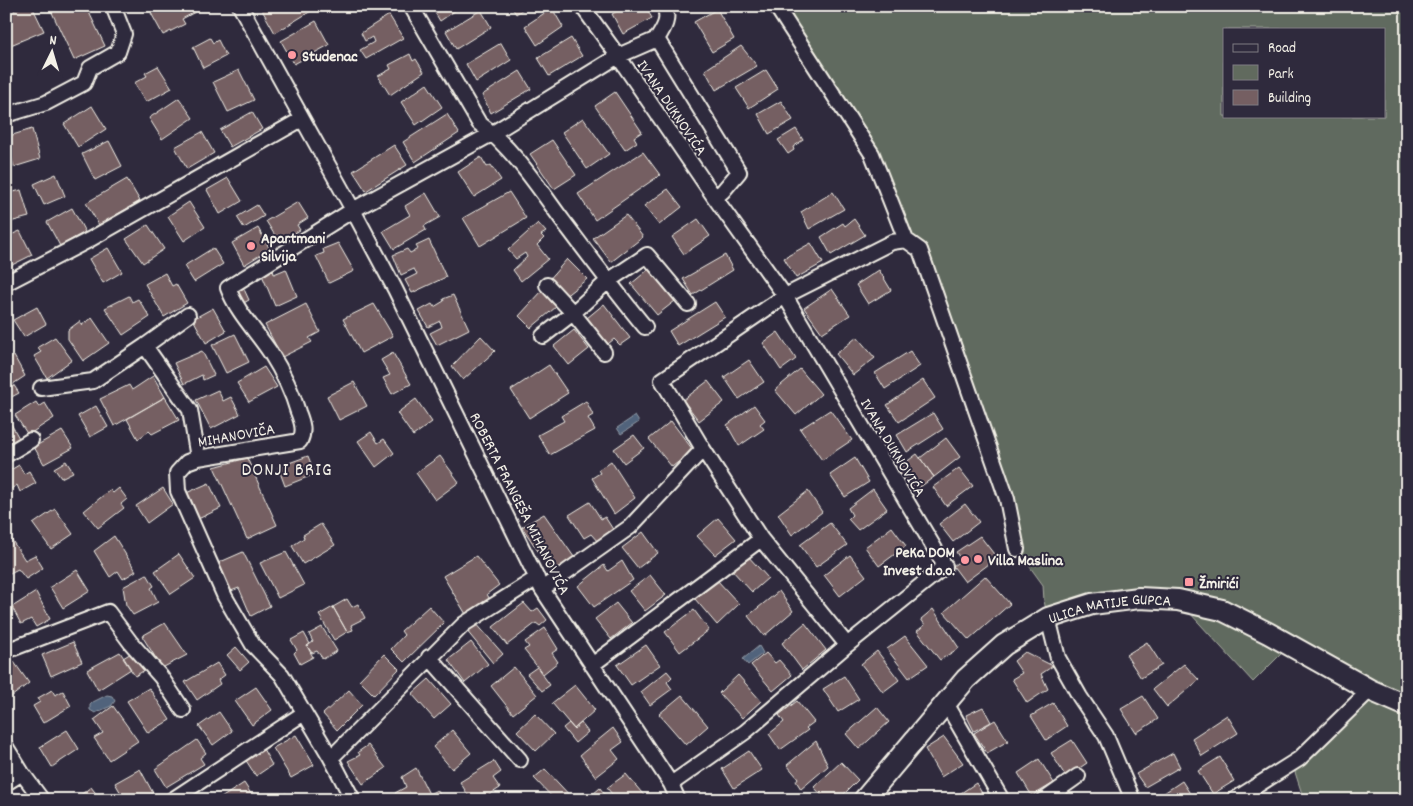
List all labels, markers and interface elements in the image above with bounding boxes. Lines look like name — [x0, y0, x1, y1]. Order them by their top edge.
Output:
north arrow — [28, 28, 78, 78]
legend — [1223, 28, 1386, 118]
text: N — [49, 31, 57, 51]
text: Road — [1268, 38, 1296, 60]
place label: Studenac — [302, 46, 358, 69]
marker: Studenac — [286, 49, 298, 61]
street label: IVANA DUKNOVIĆA — [630, 56, 712, 161]
text: Park — [1268, 64, 1294, 86]
text: Building — [1268, 88, 1311, 110]
place label: Apartmani Silvija — [261, 228, 325, 269]
marker: Apartmani Silvija — [245, 240, 257, 252]
street label: IVANA DUKNOVIĆA — [853, 395, 931, 502]
street label: ROBERTA FRANGEŠA MIHANOVIĆA — [463, 409, 575, 600]
street label: MIHANOVIČA — [196, 418, 277, 455]
district label: DONJI BRIG — [242, 458, 333, 485]
place label: PeKa DOM Invest d.o.o. — [883, 542, 955, 583]
place label: Villa Maslina — [988, 550, 1064, 573]
marker: Villa Maslina — [972, 553, 984, 565]
marker: PeKa DOM Invest d.o.o. — [959, 554, 971, 566]
place label: Žmirići — [1199, 573, 1238, 596]
marker: Žmirići — [1183, 576, 1195, 588]
street label: ULICA MATIJE GUPCA — [1046, 589, 1172, 631]

